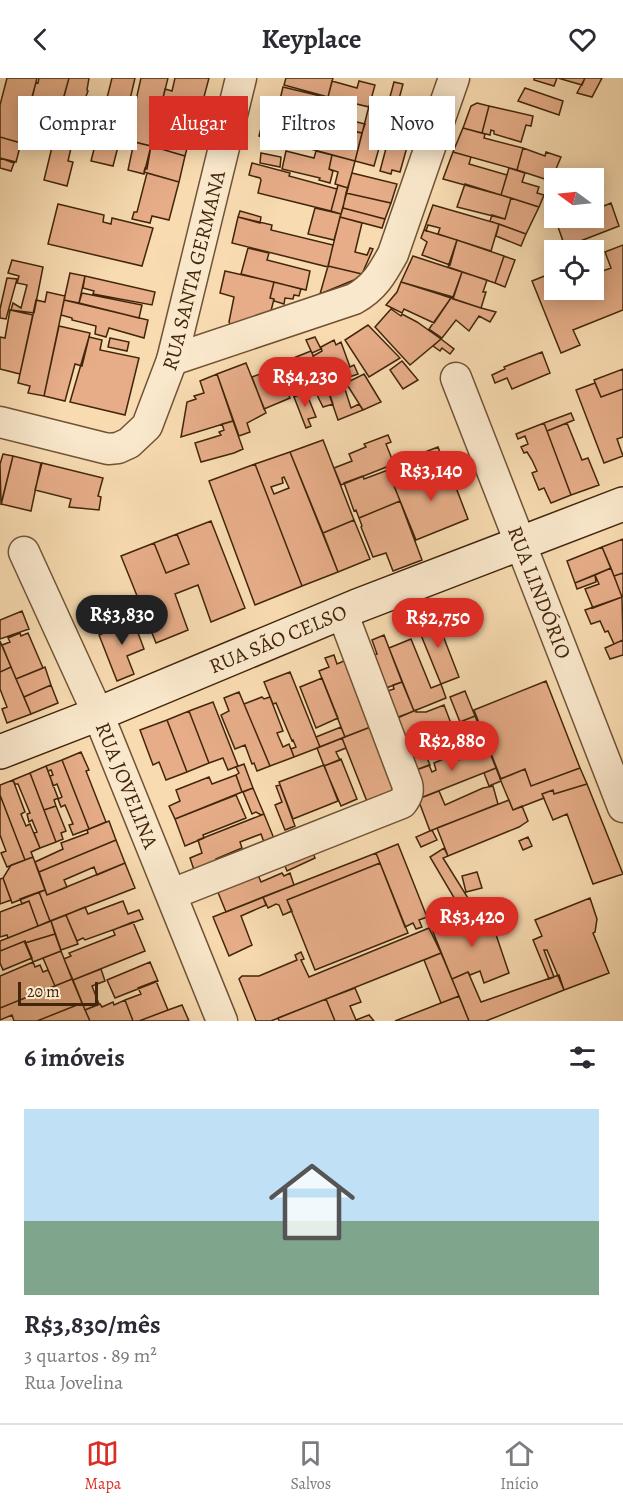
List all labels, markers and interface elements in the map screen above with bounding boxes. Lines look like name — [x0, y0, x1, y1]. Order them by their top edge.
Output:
text: Keyplace — [261, 21, 362, 57]
icon: back — [24, 23, 57, 56]
icon: heart — [566, 23, 599, 56]
chip: Comprar — [18, 96, 137, 150]
chip: Alugar — [149, 96, 248, 150]
chip: Filtros — [260, 96, 357, 150]
chip: Novo — [369, 96, 455, 150]
street label: RUA SANTA GERMANA — [155, 167, 232, 375]
north arrow — [544, 168, 604, 228]
map controls — [544, 168, 604, 300]
button: locate — [544, 240, 604, 300]
pin: R$4,230 — [250, 357, 360, 408]
text: R$4,230 — [272, 363, 338, 390]
pin: R$3,140 — [376, 451, 486, 502]
text: R$3,140 — [400, 457, 462, 484]
street label: RUA LINDÓRIO — [501, 522, 578, 663]
pin: R$3,830 — [67, 595, 177, 646]
street label: RUA SÃO CELSO — [205, 598, 351, 680]
pin: R$2,750 — [383, 598, 493, 649]
text: R$3,830 — [90, 601, 154, 628]
text: R$2,750 — [406, 604, 470, 631]
street label: RUA JOVELINA — [89, 718, 165, 853]
pin: R$2,880 — [397, 721, 507, 772]
text: R$2,880 — [419, 727, 485, 754]
pin: R$3,420 — [417, 897, 527, 948]
text: R$3,420 — [439, 903, 505, 930]
scale bar — [18, 979, 98, 1006]
text: 20 m — [27, 981, 60, 1003]
text: 6 imóveis — [24, 1040, 125, 1075]
icon: filters — [566, 1041, 599, 1074]
icon: home — [258, 1148, 366, 1256]
text: R$3,830/mês — [24, 1307, 161, 1342]
text: 3 quartos · 89 m² — [24, 1342, 157, 1369]
text: Rua Jovelina — [24, 1369, 123, 1396]
tab: Mapa — [85, 1437, 121, 1495]
tab: Salvos — [290, 1437, 331, 1495]
tab: Início — [500, 1437, 538, 1495]

